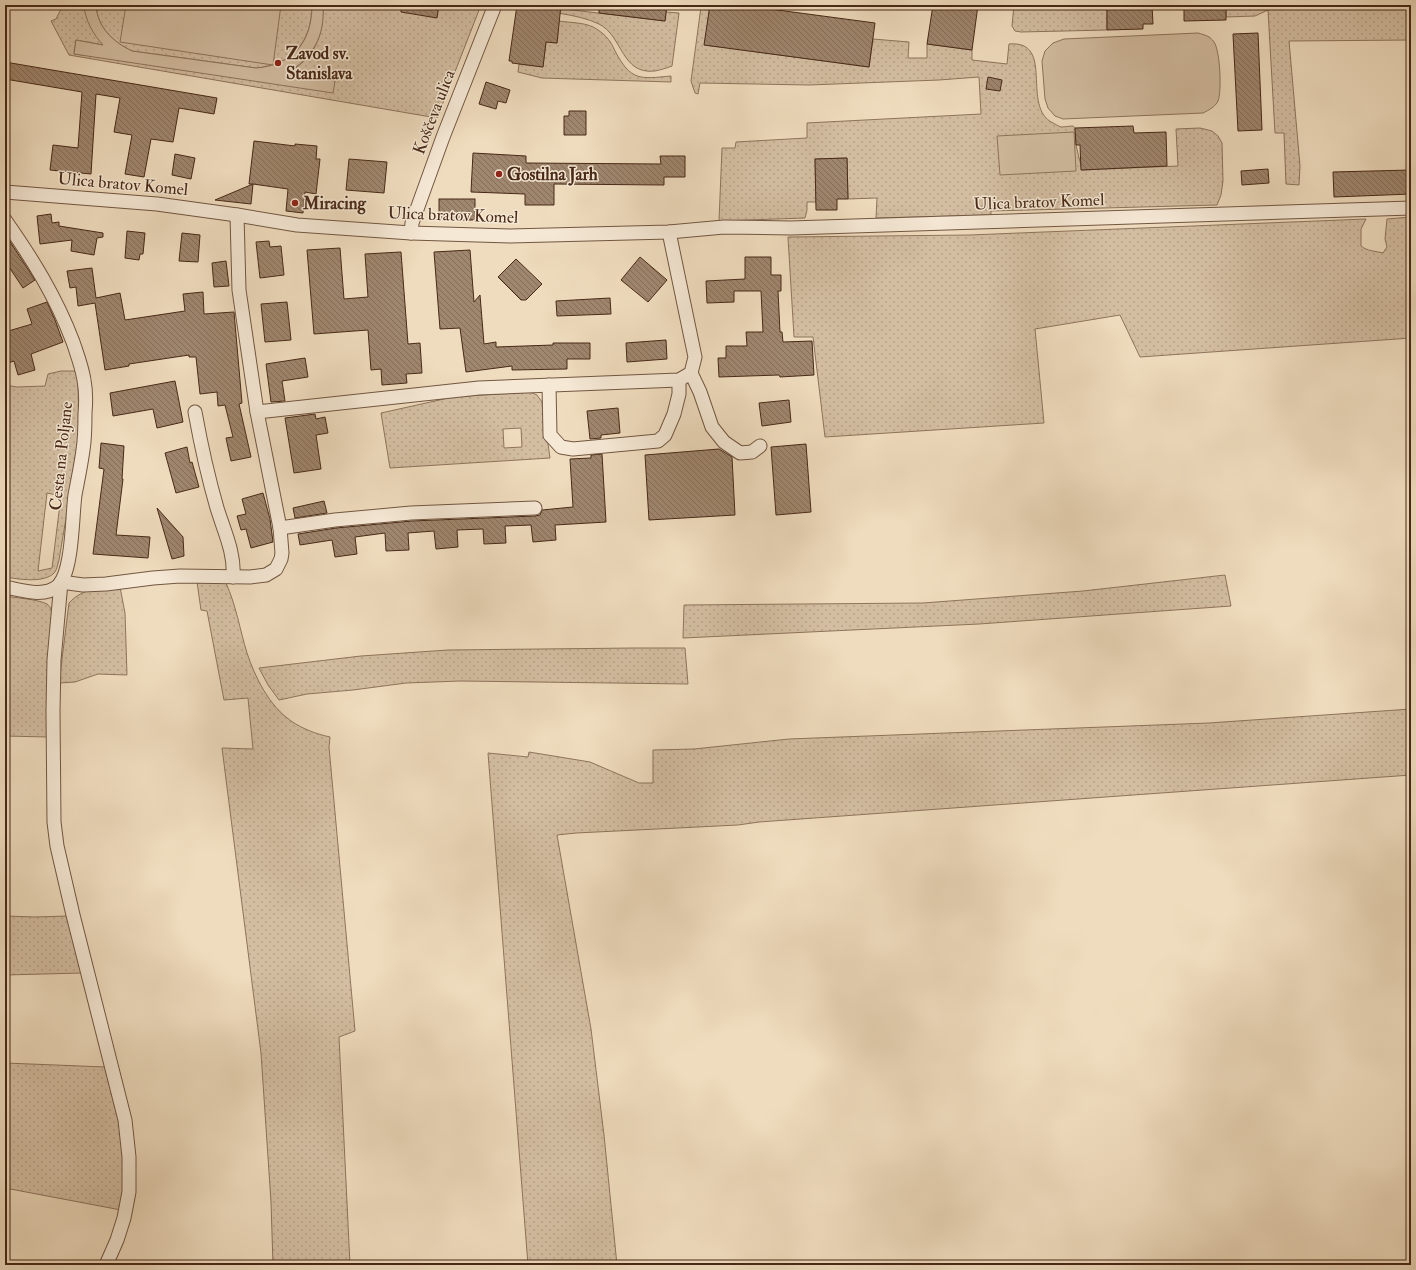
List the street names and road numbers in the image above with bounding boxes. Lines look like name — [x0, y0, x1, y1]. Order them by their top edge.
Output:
street label: Koščeva ulica — [408, 66, 460, 157]
street label: Ulica bratov Komel — [57, 168, 190, 200]
street label: Ulica bratov Komel — [973, 189, 1105, 215]
street label: Ulica bratov Komel — [387, 202, 519, 228]
street label: Cesta na Poljane — [45, 400, 77, 512]

